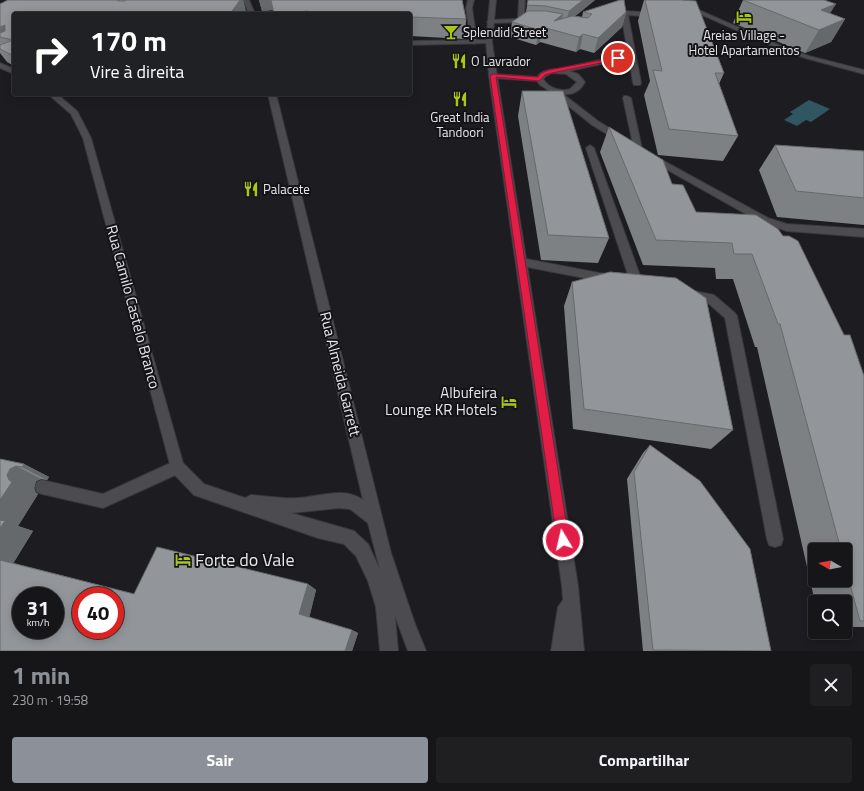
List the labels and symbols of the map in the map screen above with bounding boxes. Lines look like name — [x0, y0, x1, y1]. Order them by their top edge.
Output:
hotel icon: Areias Village - Hotel Apartamentos — [735, 8, 753, 26]
place label: Splendid Street — [463, 22, 547, 42]
bar icon: Splendid Street — [442, 23, 460, 41]
place label: Areias Village - Hotel Apartamentos — [688, 25, 800, 60]
pin — [601, 41, 635, 75]
place label: O Lavrador — [471, 51, 531, 71]
restaurant icon: O Lavrador — [450, 52, 468, 70]
restaurant icon: Great India Tandoori — [451, 90, 469, 108]
place label: Great India Tandoori — [430, 107, 490, 142]
place label: Palacete — [263, 179, 310, 199]
restaurant icon: Palacete — [242, 180, 260, 198]
street label: Rua Camilo Castelo Branco — [101, 222, 166, 391]
street label: Rua Almeida Garrett — [314, 309, 367, 439]
place label: Albufeira Lounge KR Hotels — [385, 381, 497, 421]
hotel icon: Albufeira Lounge KR Hotels — [500, 393, 518, 411]
position arrow — [542, 519, 584, 561]
north arrow — [808, 543, 852, 587]
place label: Forte do Vale — [195, 546, 295, 573]
hotel icon: Forte do Vale — [174, 551, 192, 569]
speed limit sign: 40 — [72, 587, 124, 639]

